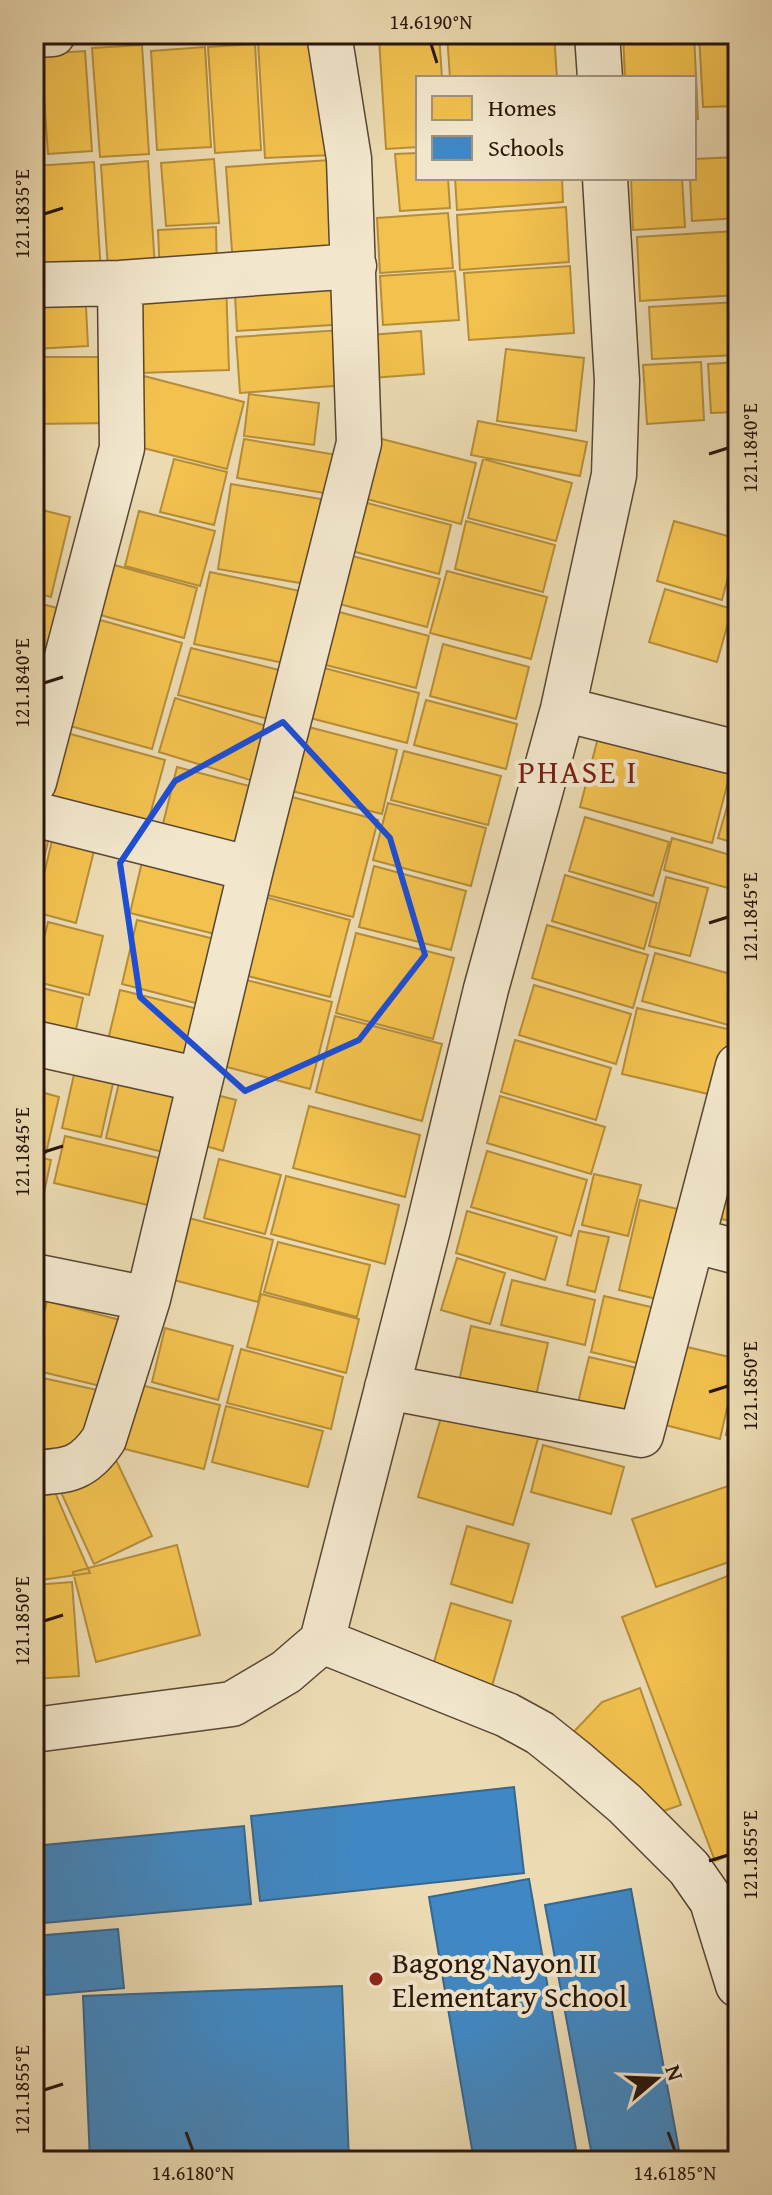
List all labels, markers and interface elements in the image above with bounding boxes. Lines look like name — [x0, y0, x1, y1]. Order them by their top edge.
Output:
text: 14.6190°N — [390, 7, 472, 36]
legend — [416, 76, 696, 180]
text: Homes — [488, 90, 557, 125]
text: Schools — [488, 130, 564, 165]
text: 121.1835°E — [7, 169, 36, 259]
text: 121.1840°E — [735, 403, 764, 493]
text: 121.1840°E — [7, 638, 36, 728]
district label: PHASE I — [518, 748, 638, 795]
text: 121.1845°E — [735, 872, 764, 962]
text: 121.1845°E — [7, 1107, 36, 1197]
text: 121.1850°E — [735, 1341, 764, 1431]
text: 121.1850°E — [7, 1576, 36, 1666]
text: 121.1855°E — [735, 1810, 764, 1900]
place label: Bagong Nayon II Elementary School — [392, 1940, 627, 2018]
marker: Bagong Nayon II Elementary School — [367, 1970, 385, 1988]
north arrow — [616, 2039, 696, 2119]
text: 121.1855°E — [7, 2045, 36, 2135]
text: N — [657, 2060, 693, 2085]
text: 14.6180°N — [152, 2158, 234, 2187]
text: 14.6185°N — [634, 2158, 716, 2187]

